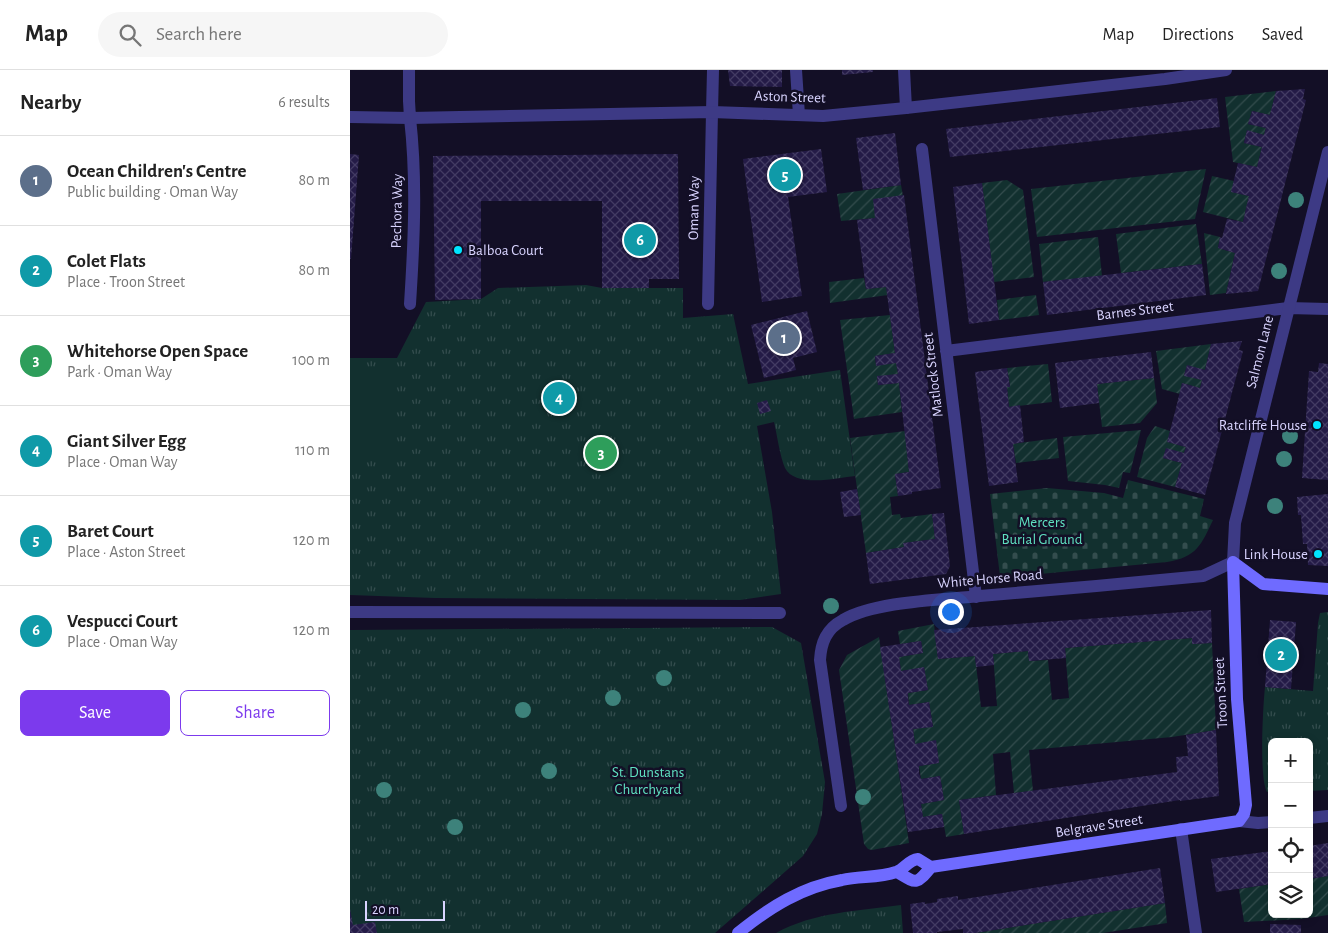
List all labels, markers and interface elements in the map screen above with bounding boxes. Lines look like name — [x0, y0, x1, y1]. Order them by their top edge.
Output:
search box — [98, 12, 448, 57]
icon: search — [116, 21, 144, 49]
text: Map — [25, 22, 68, 46]
text: Search here — [156, 25, 242, 44]
text: Map — [1103, 26, 1134, 44]
text: Directions — [1162, 26, 1234, 44]
text: Saved — [1262, 26, 1303, 44]
street label: Aston Street — [754, 88, 826, 106]
text: Nearby — [20, 92, 81, 113]
text: 6 results — [278, 94, 330, 110]
pin: 5 — [769, 156, 801, 194]
text: Ocean Children's Centre — [67, 162, 247, 181]
text: 1 — [33, 172, 39, 188]
text: 80 m — [299, 172, 330, 188]
street label: Pechora Way — [389, 173, 405, 248]
street label: Oman Way — [686, 175, 702, 240]
text: Public building · Oman Way — [67, 184, 238, 200]
pin: 6 — [624, 221, 656, 259]
place label: Balboa Court — [468, 243, 543, 258]
marker: Balboa Court — [452, 244, 464, 256]
text: Colet Flats — [67, 252, 146, 271]
text: 2 — [32, 262, 40, 278]
text: 80 m — [299, 262, 330, 278]
text: Place · Troon Street — [67, 274, 185, 290]
street label: Barnes Street — [1096, 299, 1175, 323]
street label: Salmon Lane — [1244, 314, 1276, 390]
pin: 1 — [768, 319, 800, 357]
street label: Matlock Street — [920, 332, 946, 418]
text: Whitehorse Open Space — [67, 342, 248, 361]
text: 3 — [33, 352, 39, 368]
text: 100 m — [292, 352, 330, 368]
text: Park · Oman Way — [67, 364, 172, 380]
pin: 4 — [543, 379, 575, 417]
place label: Ratcliffe House — [1219, 418, 1307, 433]
marker: Ratcliffe House — [1311, 419, 1323, 431]
text: Giant Silver Egg — [67, 432, 186, 451]
pin: 3 — [585, 434, 617, 472]
text: 4 — [32, 442, 40, 458]
text: 110 m — [295, 442, 330, 458]
text: Place · Oman Way — [67, 454, 178, 470]
park label: Mercers Burial Ground — [1001, 515, 1083, 547]
text: Baret Court — [67, 522, 154, 541]
text: 5 — [33, 532, 39, 548]
text: 120 m — [293, 532, 330, 548]
text: Place · Aston Street — [67, 544, 185, 560]
place label: Link House — [1244, 547, 1308, 562]
marker: Link House — [1312, 548, 1324, 560]
street label: White Horse Road — [937, 567, 1043, 591]
your location — [938, 599, 964, 625]
text: Vespucci Court — [67, 612, 178, 631]
text: 6 — [32, 622, 40, 638]
text: 120 m — [293, 622, 330, 638]
text: Place · Oman Way — [67, 634, 178, 650]
pin: 2 — [1265, 636, 1297, 674]
street label: Troon Street — [1212, 657, 1230, 729]
button: Save — [20, 690, 170, 736]
button: Share — [180, 690, 330, 736]
map controls — [1268, 738, 1313, 918]
button: + — [1268, 738, 1313, 783]
park label: St. Dunstans Churchyard — [612, 765, 684, 797]
button: − — [1268, 783, 1313, 828]
street label: Belgrave Street — [1054, 812, 1144, 840]
button: locate — [1268, 828, 1313, 873]
button: layers — [1268, 873, 1313, 918]
scale bar — [365, 898, 445, 921]
text: 20 m — [372, 903, 399, 917]

